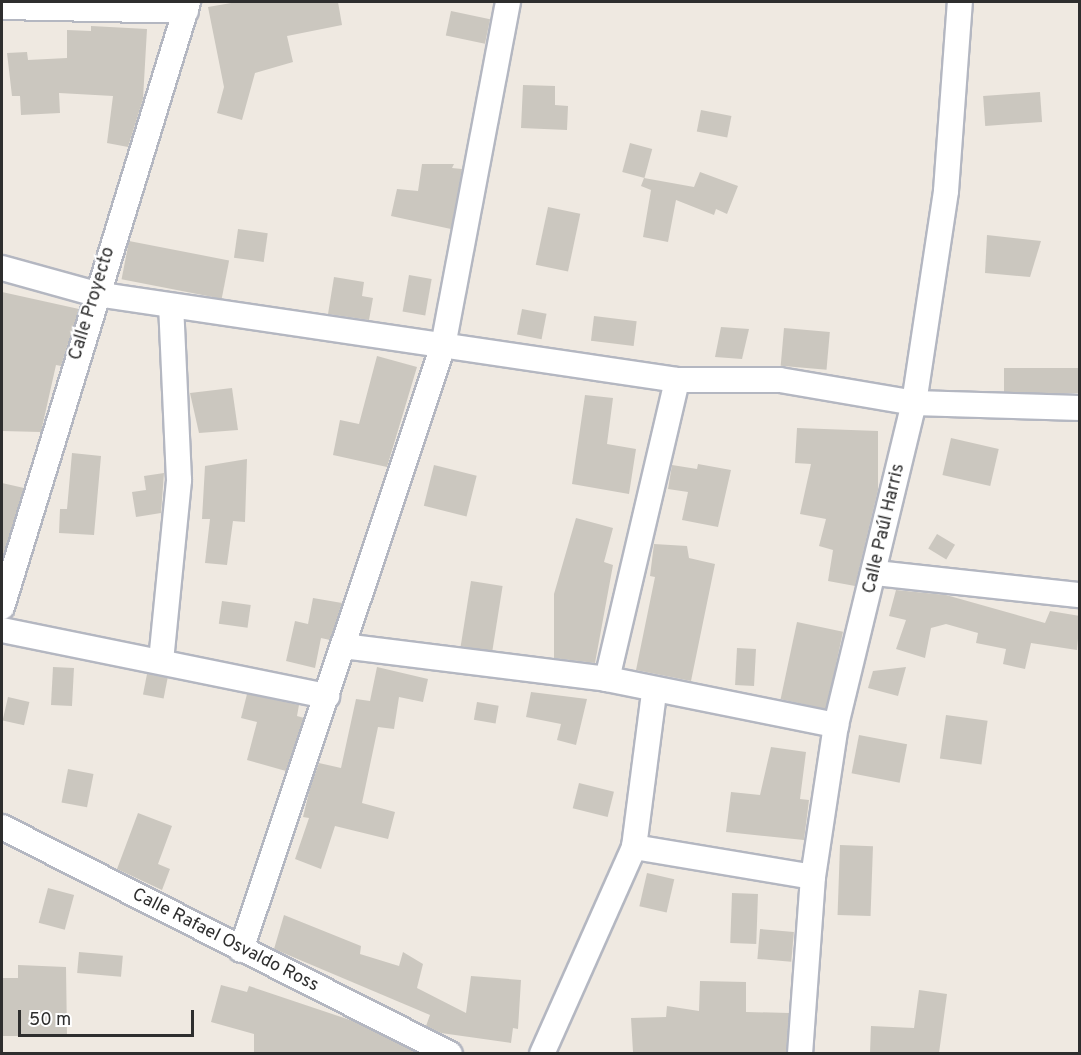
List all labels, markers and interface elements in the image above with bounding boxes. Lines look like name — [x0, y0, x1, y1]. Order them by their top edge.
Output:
street label: Calle Proyecto — [66, 245, 120, 363]
street label: Calle Paúl Harris — [860, 462, 910, 596]
street label: Calle Rafael Osvaldo Ross — [128, 884, 322, 998]
scale bar — [21, 998, 196, 1036]
text: 50 m — [29, 1009, 71, 1032]

